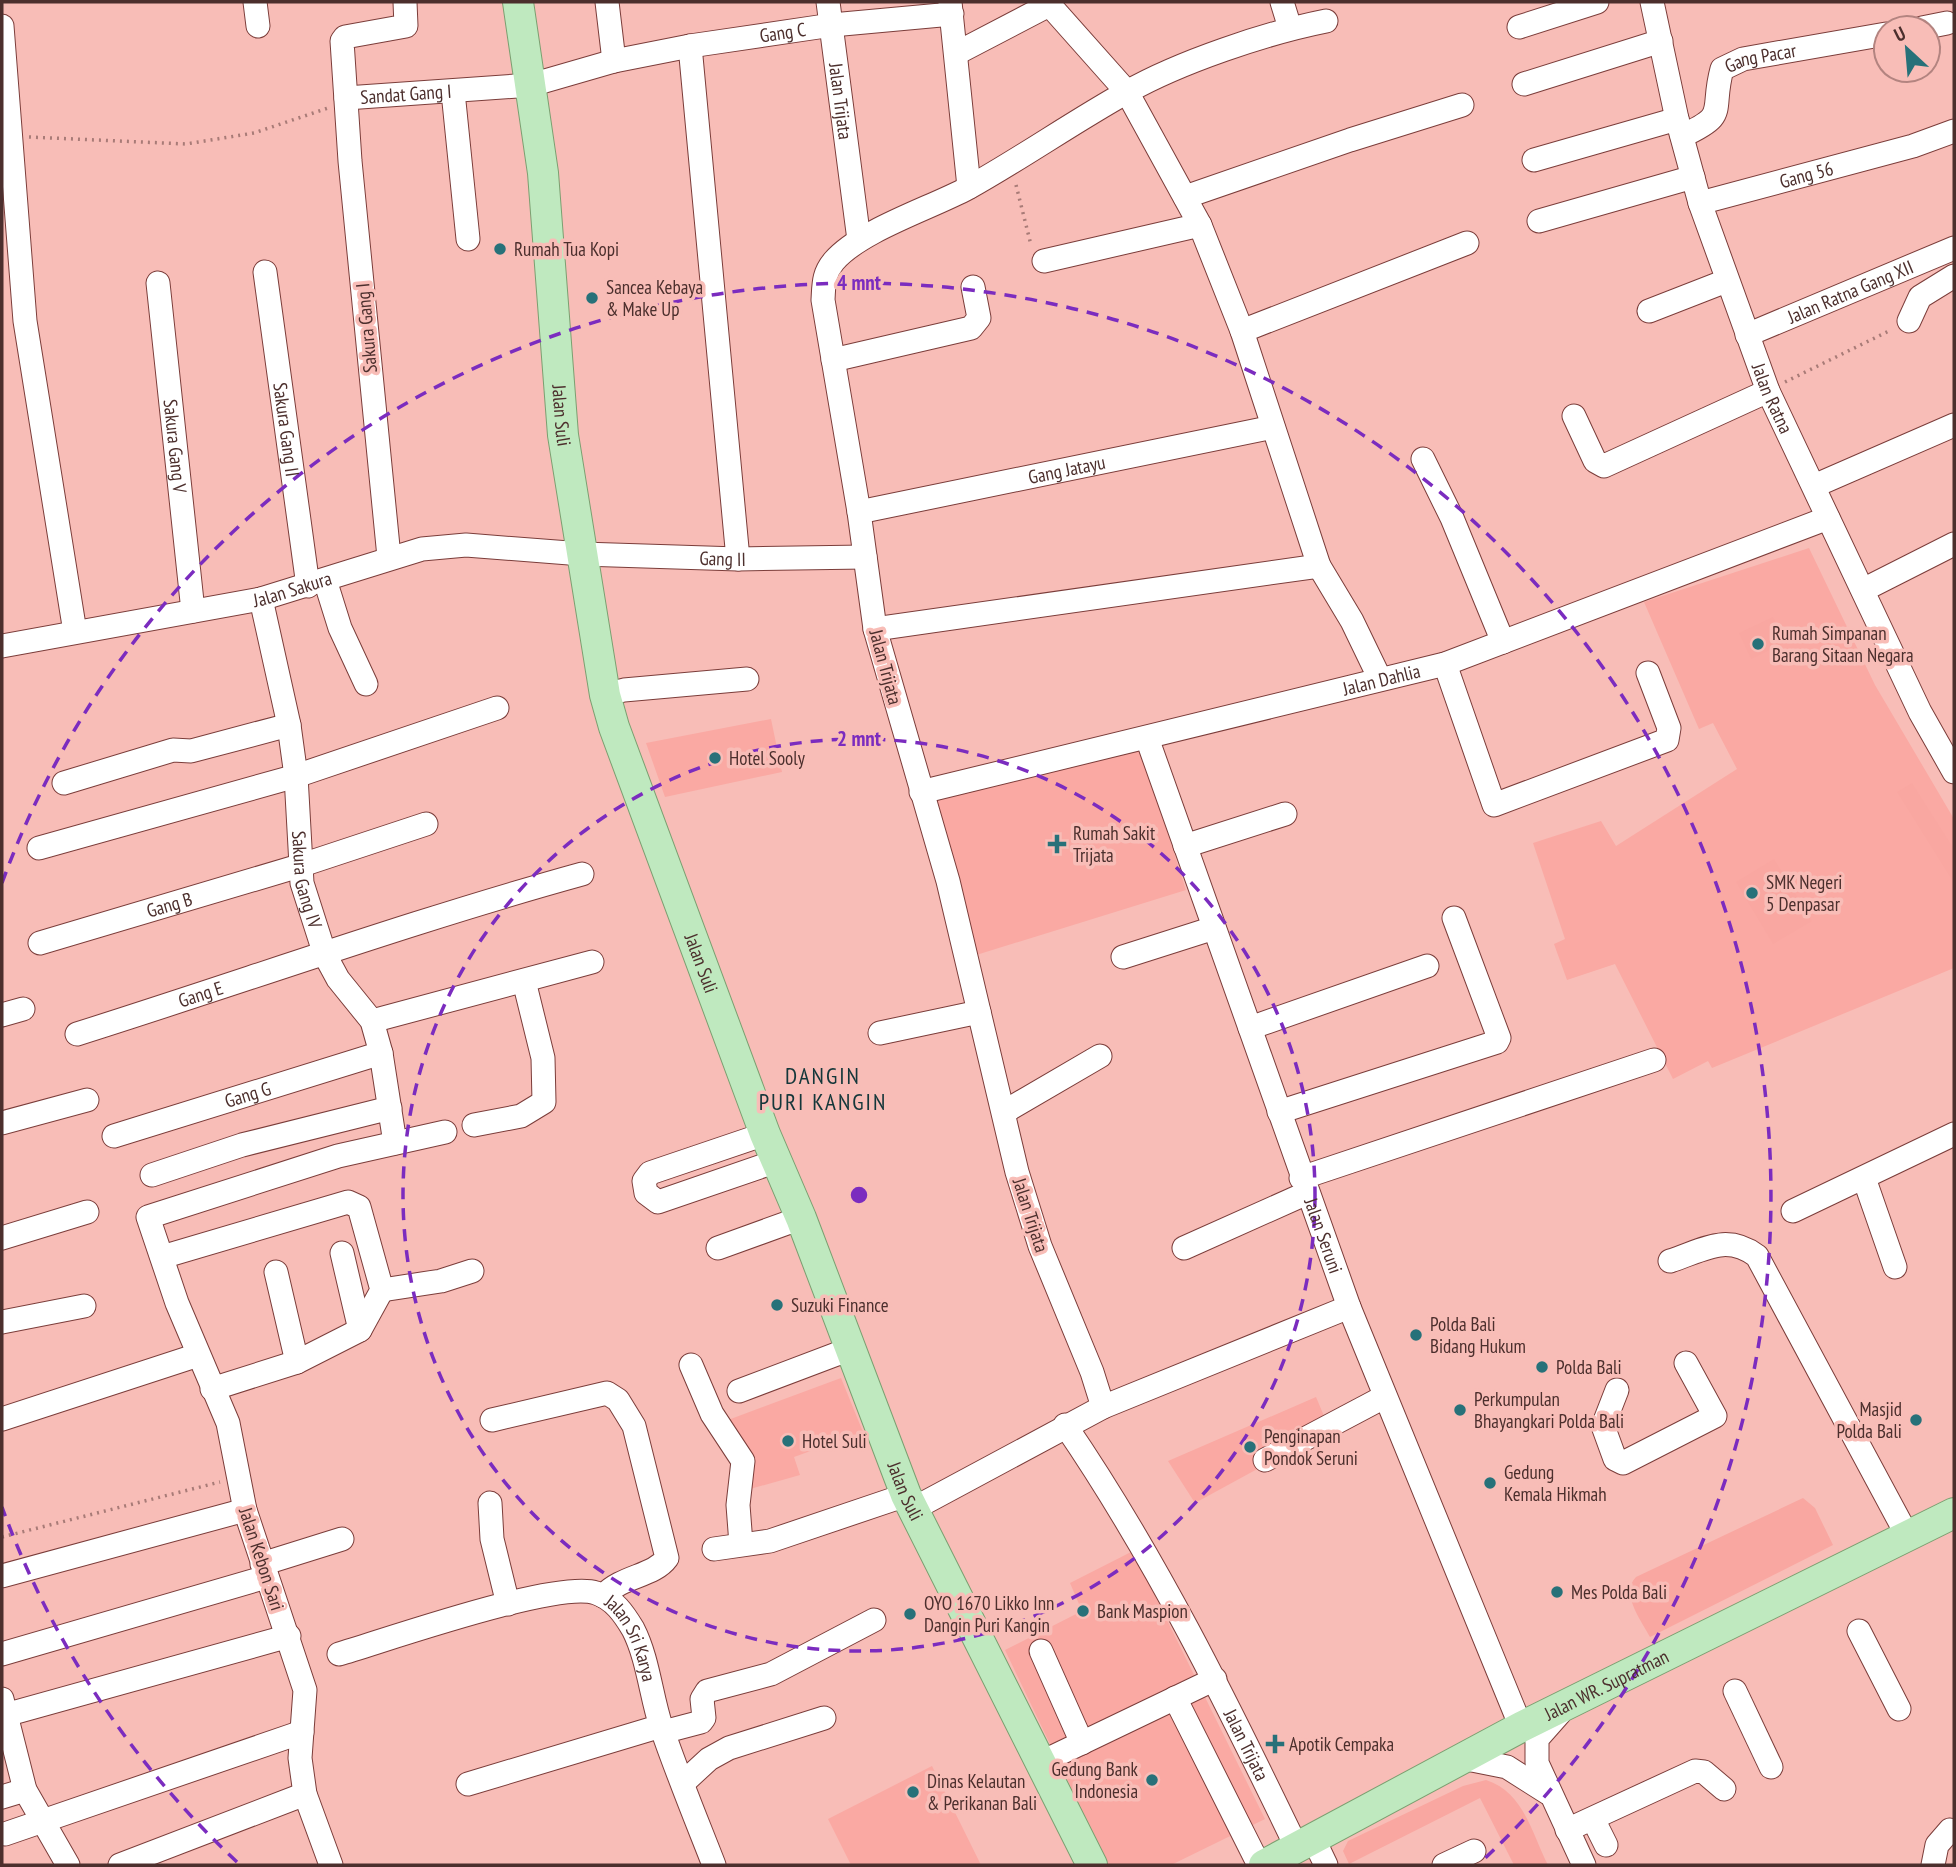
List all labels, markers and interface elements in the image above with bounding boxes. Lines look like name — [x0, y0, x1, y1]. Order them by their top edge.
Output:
north arrow — [1872, 14, 1942, 84]
street label: Gang C — [758, 17, 808, 48]
text: U — [1890, 21, 1909, 47]
street label: Gang Pacar — [1721, 38, 1799, 78]
street label: Jalan Trijata — [824, 60, 858, 141]
street label: Sandat Gang I — [360, 79, 452, 109]
street label: Gang 56 — [1777, 156, 1836, 193]
place label: Rumah Tua Kopi — [514, 237, 619, 261]
marker: Rumah Tua Kopi — [492, 241, 508, 257]
street label: Jalan Ratna Gang XII — [1783, 255, 1917, 329]
text: 4 mnt — [837, 269, 881, 296]
place label: Sancea Kebaya & Make Up — [606, 275, 703, 321]
street label: Sakura Gang I — [350, 282, 382, 374]
marker: Sancea Kebaya & Make Up — [584, 290, 600, 306]
street label: Jalan Ratna — [1747, 359, 1798, 437]
street label: Sakura Gang II — [268, 381, 305, 478]
street label: Jalan Suli — [547, 383, 577, 448]
street label: Sakura Gang V — [158, 398, 192, 494]
street label: Gang Jatayu — [1026, 450, 1107, 489]
street label: Gang II — [699, 546, 746, 571]
street label: Jalan Sakura — [250, 566, 334, 612]
place label: Rumah Simpanan Barang Sitaan Negara — [1772, 621, 1914, 667]
street label: Jalan Trijata — [864, 626, 908, 707]
marker: Rumah Simpanan Barang Sitaan Negara — [1750, 636, 1766, 652]
street label: Jalan Dahlia — [1339, 659, 1423, 701]
text: 2 mnt — [837, 725, 881, 752]
place label: Hotel Sooly — [729, 746, 806, 770]
marker: Hotel Sooly — [707, 750, 723, 766]
place label: Rumah Sakit Trijata — [1073, 821, 1156, 867]
street label: Sakura Gang IV — [287, 830, 328, 931]
marker: Rumah Sakit Trijata — [1047, 834, 1067, 854]
place label: SMK Negeri 5 Denpasar — [1766, 870, 1842, 916]
marker: SMK Negeri 5 Denpasar — [1744, 885, 1760, 901]
street label: Gang B — [144, 886, 195, 923]
street label: Jalan Suli — [679, 929, 724, 996]
street label: Gang E — [175, 975, 226, 1013]
district label: DANGIN PURI KANGIN — [759, 1061, 887, 1116]
street label: Gang G — [222, 1076, 274, 1113]
street label: Jalan Trijata — [1007, 1174, 1054, 1255]
centre of rings — [847, 1183, 871, 1207]
street label: Jalan Seruni — [1299, 1194, 1348, 1277]
place label: Suzuki Finance — [791, 1293, 889, 1317]
marker: Suzuki Finance — [769, 1297, 785, 1313]
place label: Polda Bali Bidang Hukum — [1430, 1312, 1526, 1358]
marker: Polda Bali Bidang Hukum — [1408, 1327, 1424, 1343]
place label: Polda Bali — [1556, 1355, 1622, 1379]
marker: Polda Bali — [1534, 1359, 1550, 1375]
place label: Perkumpulan Bhayangkari Polda Bali — [1474, 1387, 1624, 1433]
place label: Masjid Polda Bali — [1836, 1397, 1902, 1443]
marker: Perkumpulan Bhayangkari Polda Bali — [1452, 1402, 1468, 1418]
marker: Masjid Polda Bali — [1908, 1412, 1924, 1428]
place label: Penginapan Pondok Seruni — [1264, 1424, 1358, 1470]
place label: Hotel Suli — [802, 1429, 867, 1453]
marker: Hotel Suli — [780, 1433, 796, 1449]
marker: Penginapan Pondok Seruni — [1242, 1439, 1258, 1455]
street label: Jalan Suli — [882, 1457, 929, 1524]
place label: Gedung Kemala Hikmah — [1504, 1460, 1607, 1506]
marker: Gedung Kemala Hikmah — [1482, 1475, 1498, 1491]
street label: Jalan Kebon Sari — [234, 1503, 290, 1614]
place label: Mes Polda Bali — [1571, 1580, 1667, 1604]
marker: Mes Polda Bali — [1549, 1584, 1565, 1600]
street label: Jalan Sri Karya — [600, 1588, 661, 1684]
place label: OYO 1670 Likko Inn Dangin Puri Kangin — [924, 1591, 1054, 1637]
place label: Bank Maspion — [1097, 1599, 1188, 1623]
marker: Bank Maspion — [1075, 1603, 1091, 1619]
marker: OYO 1670 Likko Inn Dangin Puri Kangin — [902, 1606, 918, 1622]
street label: Jalan WR. Supratman — [1539, 1644, 1672, 1726]
street label: Jalan Trijata — [1218, 1704, 1274, 1784]
place label: Apotik Cempaka — [1289, 1732, 1394, 1756]
marker: Apotik Cempaka — [1267, 1736, 1283, 1752]
place label: Gedung Bank Indonesia — [1051, 1757, 1139, 1803]
place label: Dinas Kelautan & Perikanan Bali — [927, 1769, 1037, 1815]
marker: Gedung Bank Indonesia — [1144, 1772, 1160, 1788]
marker: Dinas Kelautan & Perikanan Bali — [905, 1784, 921, 1800]

